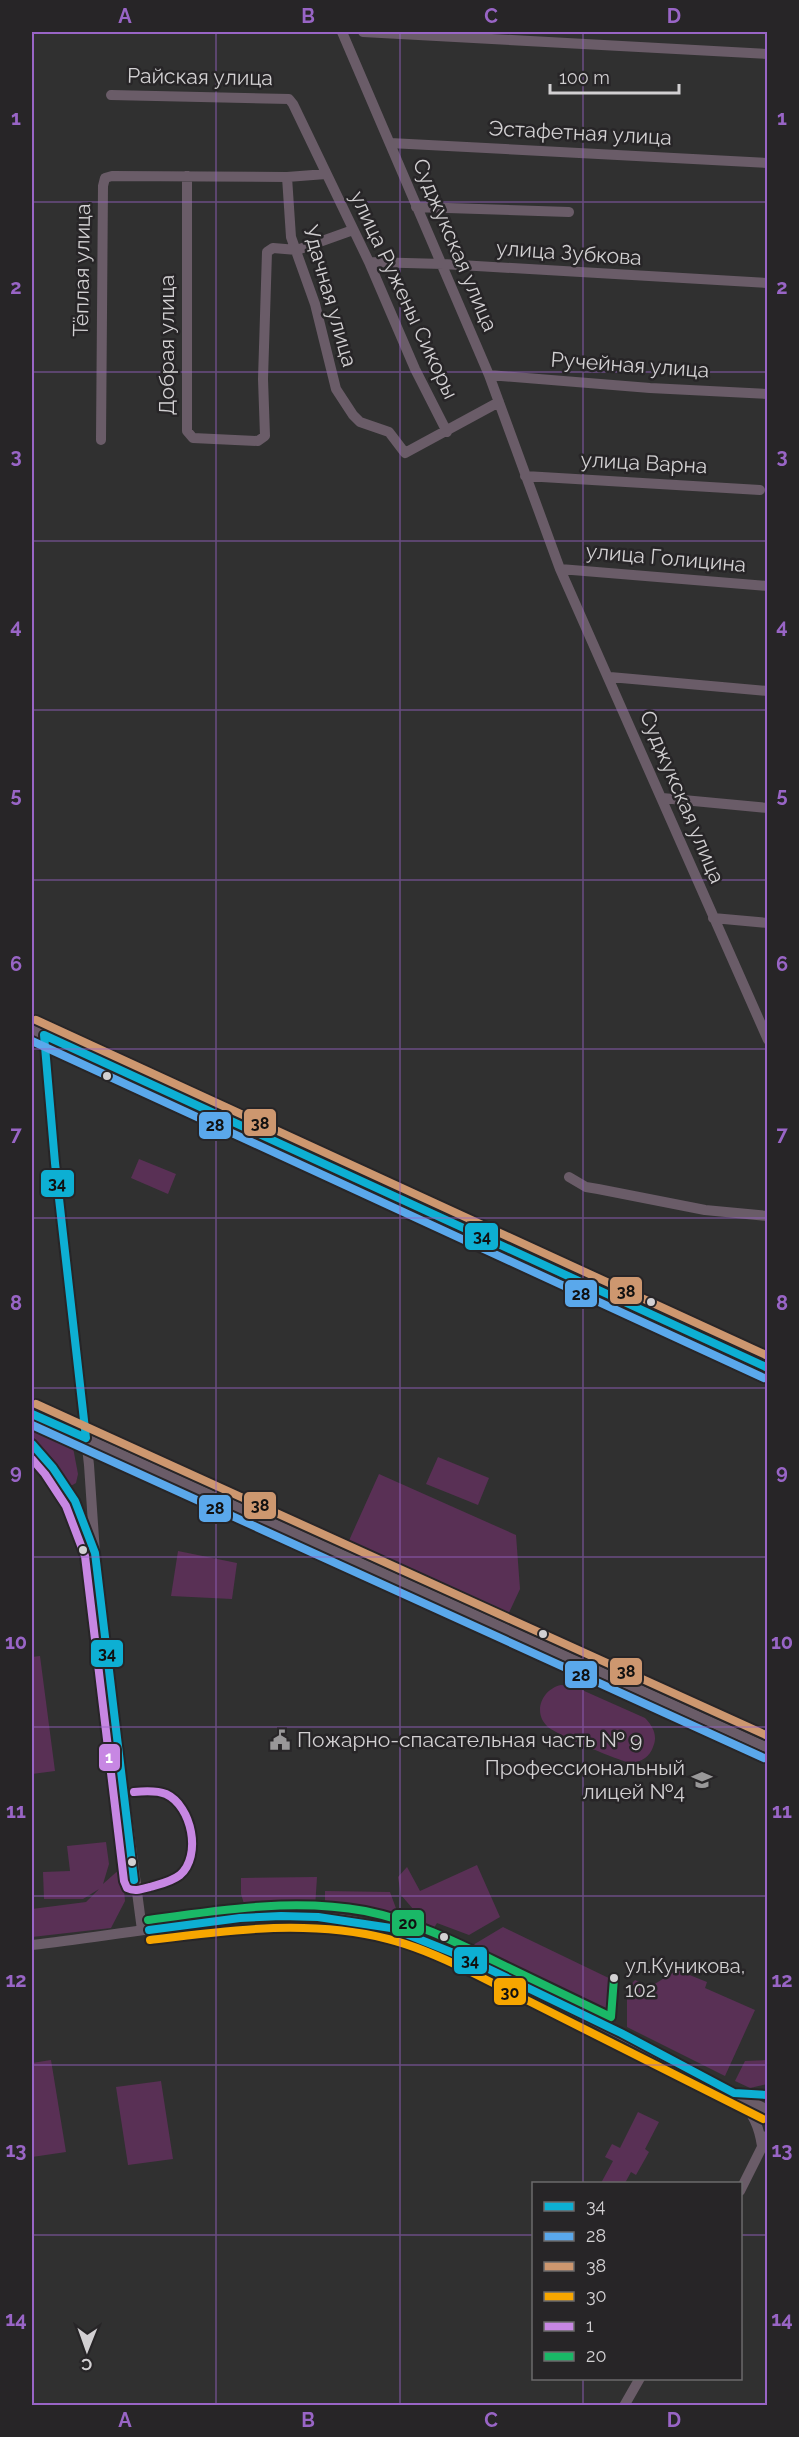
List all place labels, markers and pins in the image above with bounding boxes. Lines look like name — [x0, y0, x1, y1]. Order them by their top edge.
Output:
unlabelled marker — [101, 1070, 113, 1082]
unlabelled marker — [645, 1296, 657, 1308]
unlabelled marker — [77, 1544, 89, 1556]
unlabelled marker — [537, 1628, 549, 1640]
place label: Пожарно-спасательная часть № 9 — [297, 1727, 642, 1752]
public building icon: Пожарно-спасательная часть № 9 — [268, 1728, 292, 1752]
place label: Профессиональный лицей №4 — [485, 1755, 685, 1804]
school or university icon: Профессиональный лицей №4 — [690, 1768, 714, 1792]
unlabelled marker — [126, 1856, 138, 1868]
unlabelled marker — [438, 1931, 450, 1943]
place label: ул.Куникова, 102 — [625, 1954, 745, 2002]
marker: ул.Куникова, 102 — [608, 1972, 620, 1984]

